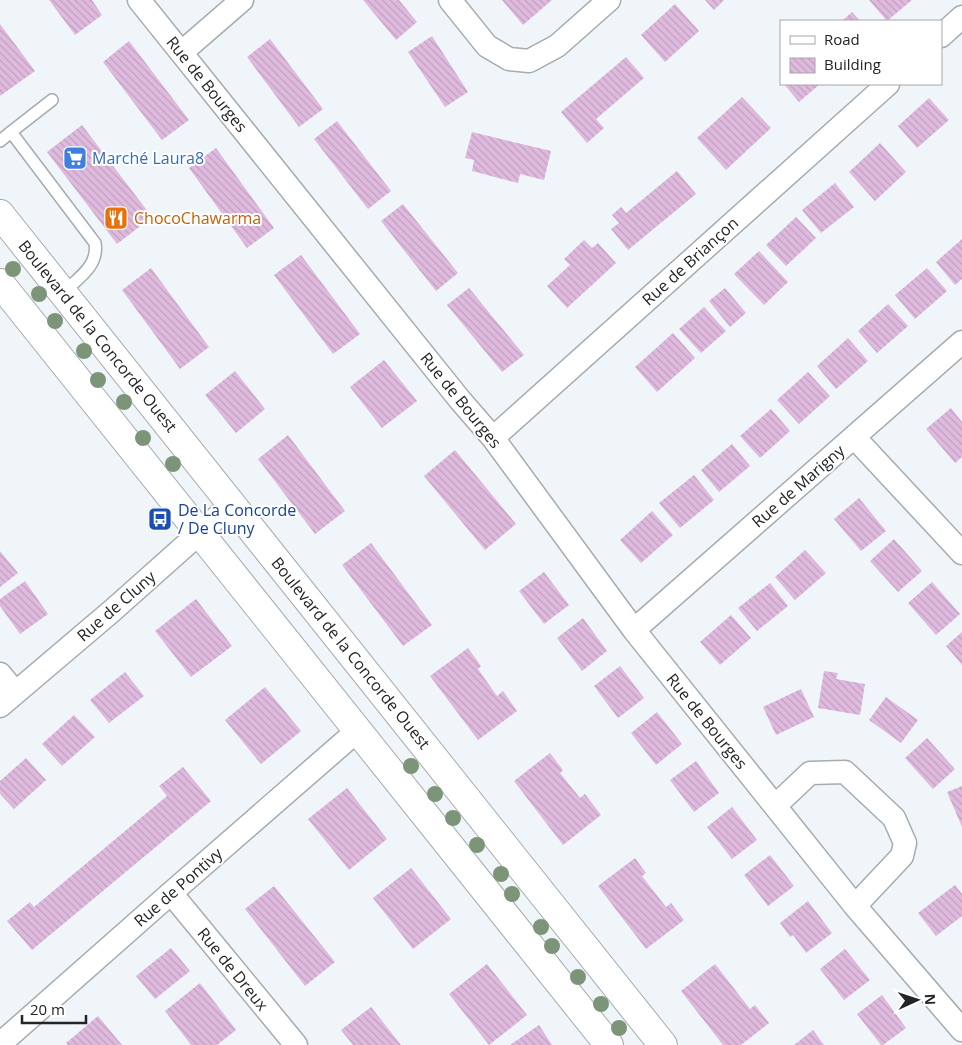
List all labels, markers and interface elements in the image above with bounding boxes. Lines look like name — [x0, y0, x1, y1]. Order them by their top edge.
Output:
legend — [780, 20, 942, 85]
text: Road — [824, 29, 860, 49]
street label: Rue de Bourges — [162, 31, 252, 137]
text: Building — [824, 54, 881, 74]
supermarket icon: Marché Laura8 — [62, 145, 88, 171]
place label: Marché Laura8 — [92, 147, 204, 169]
restaurant icon: ChocoChawarma — [103, 205, 129, 231]
place label: ChocoChawarma — [134, 207, 261, 229]
street label: Rue de Briançon — [637, 212, 743, 310]
street label: Boulevard de la Concorde Ouest — [14, 235, 183, 437]
street label: Rue de Bourges — [416, 347, 506, 453]
street label: Rue de Marigny — [747, 439, 850, 532]
place label: De La Concorde / De Cluny — [178, 499, 296, 539]
bus stop icon: De La Concorde / De Cluny — [147, 506, 173, 532]
street label: Boulevard de la Concorde Ouest — [267, 552, 436, 754]
street label: Rue de Cluny — [72, 565, 161, 646]
street label: Rue de Bourges — [662, 668, 752, 774]
street label: Rue de Pontivy — [129, 842, 228, 932]
street label: Rue de Dreux — [193, 923, 274, 1016]
north arrow — [892, 975, 942, 1025]
scale bar — [22, 992, 86, 1024]
text: N — [921, 993, 940, 1005]
text: 20 m — [30, 999, 65, 1019]

